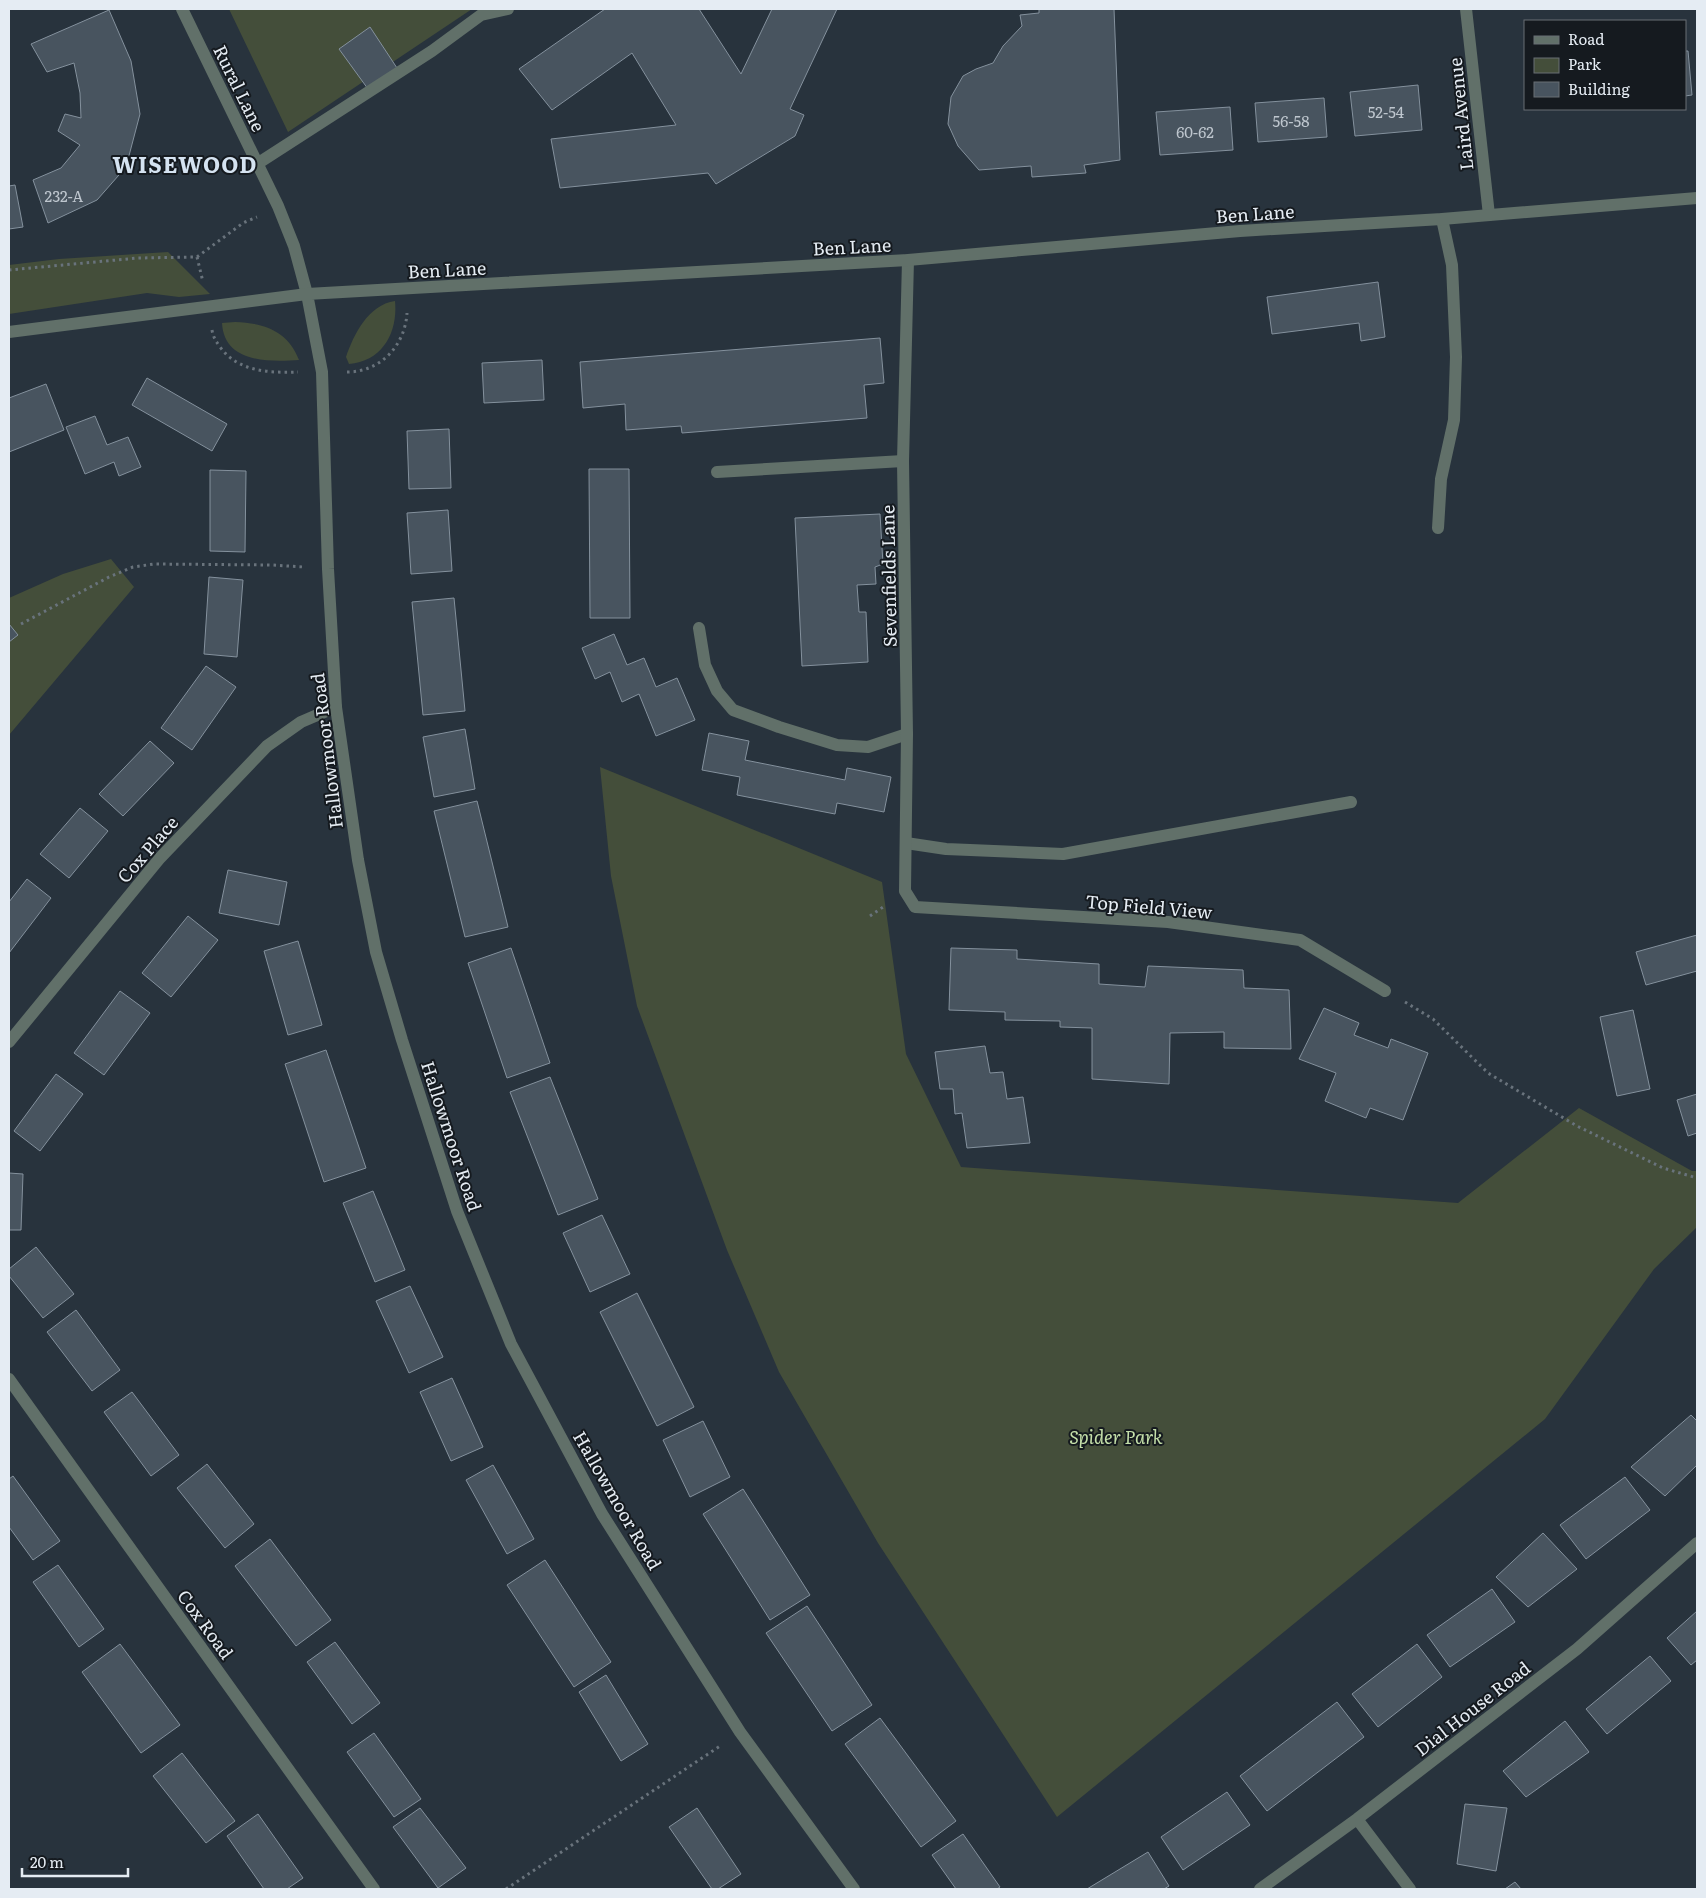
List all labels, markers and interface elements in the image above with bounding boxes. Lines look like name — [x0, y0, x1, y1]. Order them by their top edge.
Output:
legend — [1524, 20, 1686, 110]
text: Road — [1568, 27, 1604, 50]
street label: Rural Lane — [207, 40, 273, 136]
text: Park — [1568, 52, 1602, 75]
street label: Laird Avenue — [1441, 56, 1479, 172]
text: Building — [1568, 77, 1630, 100]
house number: 52-54 — [1368, 100, 1404, 123]
house number: 56-58 — [1273, 109, 1309, 132]
house number: 60-62 — [1176, 120, 1214, 143]
district label: WISEWOOD — [113, 147, 257, 180]
house number: 232-A — [45, 184, 83, 207]
street label: Ben Lane — [1215, 197, 1295, 229]
street label: Ben Lane — [812, 230, 892, 262]
street label: Ben Lane — [407, 253, 487, 285]
street label: Sevenfields Lane — [873, 505, 903, 647]
street label: Hallowmoor Road — [303, 672, 349, 830]
street label: Cox Place — [110, 809, 184, 889]
street label: Top Field View — [1084, 887, 1214, 925]
street label: Hallowmoor Road — [415, 1057, 489, 1215]
park label: Spider Park — [1069, 1423, 1163, 1450]
street label: Hallowmoor Road — [567, 1425, 669, 1575]
street label: Cox Road — [171, 1584, 241, 1664]
street label: Dial House Road — [1408, 1654, 1536, 1762]
scale bar — [22, 1846, 129, 1878]
text: 20 m — [30, 1850, 64, 1873]

